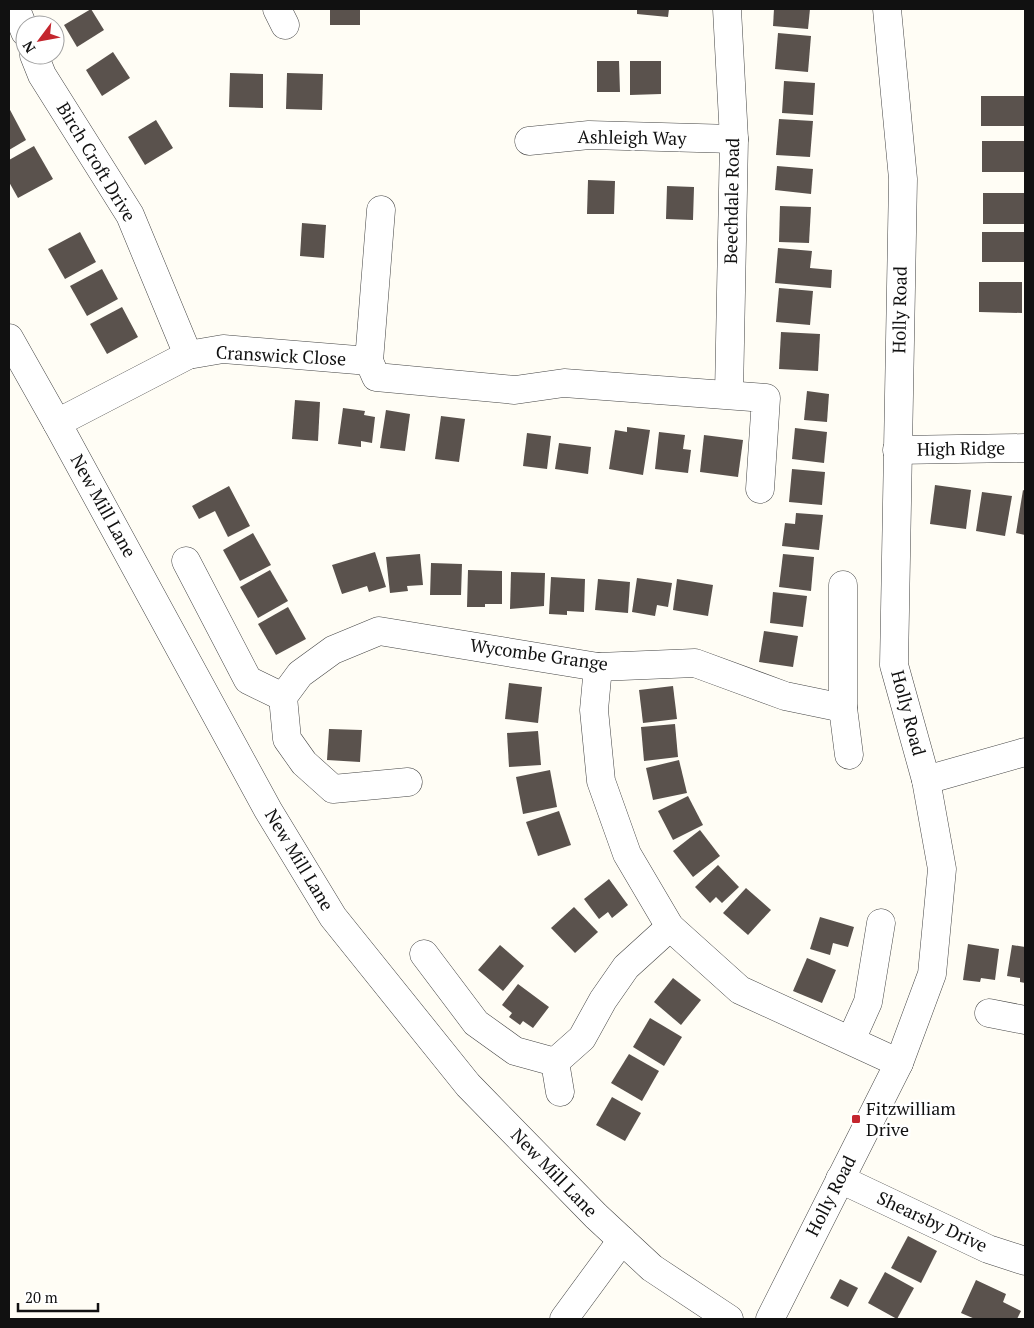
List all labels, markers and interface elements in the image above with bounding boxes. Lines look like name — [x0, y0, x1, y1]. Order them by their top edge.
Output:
north arrow — [15, 15, 65, 65]
text: N — [17, 37, 39, 57]
street label: Birch Croft Drive — [52, 97, 142, 226]
street label: Ashleigh Way — [577, 124, 688, 150]
street label: Beechdale Road — [718, 138, 744, 264]
street label: Holly Road — [886, 266, 912, 354]
street label: Cranswick Close — [215, 340, 347, 370]
street label: High Ridge — [917, 435, 1005, 461]
street label: New Mill Lane — [66, 450, 142, 561]
street label: Wycombe Grange — [469, 632, 610, 676]
street label: Holly Road — [886, 667, 932, 758]
street label: New Mill Lane — [260, 804, 340, 915]
place label: Fitzwilliam Drive — [866, 1096, 956, 1141]
marker: Fitzwilliam Drive — [850, 1113, 862, 1125]
street label: New Mill Lane — [506, 1123, 603, 1222]
street label: Holly Road — [800, 1151, 861, 1240]
street label: Shearsby Drive — [873, 1185, 991, 1257]
scale bar — [18, 1280, 98, 1312]
text: 20 m — [25, 1287, 58, 1307]

